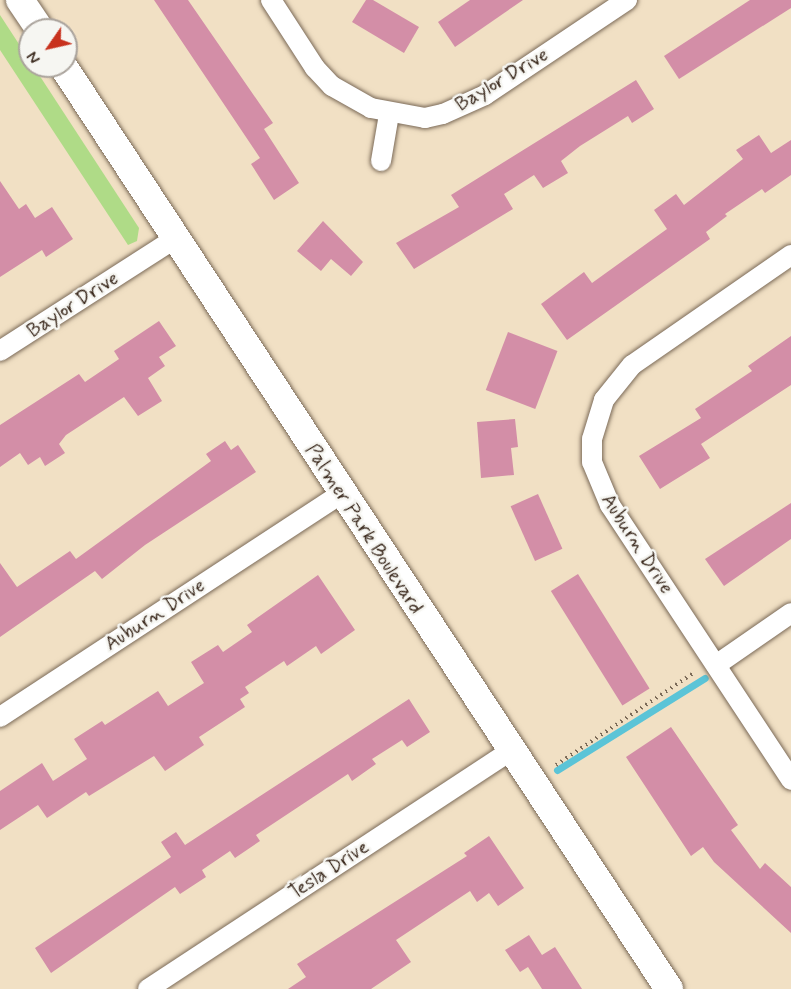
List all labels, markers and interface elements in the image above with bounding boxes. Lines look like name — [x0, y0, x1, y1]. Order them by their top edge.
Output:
north arrow — [18, 18, 78, 78]
street label: Baylor Drive — [452, 43, 552, 117]
text: N — [23, 47, 46, 68]
street label: Baylor Drive — [23, 267, 123, 343]
street label: Palmer Park Boulevard — [301, 440, 427, 618]
street label: Auburn Drive — [596, 489, 678, 599]
street label: Auburn Drive — [100, 574, 210, 656]
street label: Tesla Drive — [285, 835, 373, 905]

